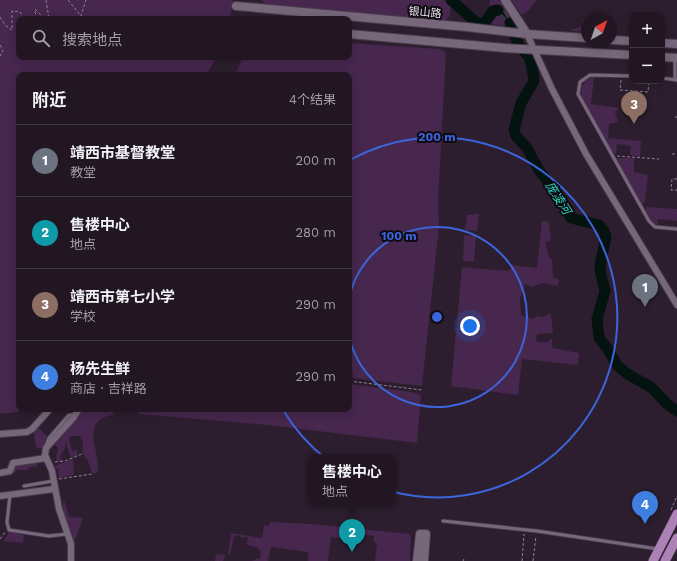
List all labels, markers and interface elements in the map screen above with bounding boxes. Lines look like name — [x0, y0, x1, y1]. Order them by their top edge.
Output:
street label: 银山路 — [408, 5, 442, 20]
north arrow — [581, 12, 617, 48]
map controls — [629, 12, 665, 84]
button: + — [629, 12, 665, 48]
search box — [16, 16, 352, 60]
icon: search — [30, 27, 52, 49]
text: 搜索地点 — [62, 31, 122, 49]
button: − — [629, 48, 665, 84]
text: 附近 — [32, 90, 66, 110]
pin: 3 — [621, 91, 647, 124]
text: 4个结果 — [289, 92, 336, 107]
text: 200 m — [418, 130, 456, 144]
text: 靖西市基督教堂 — [70, 144, 175, 162]
text: 1 — [42, 153, 48, 168]
text: 200 m — [295, 153, 336, 168]
text: 教堂 — [70, 165, 96, 180]
water label: 庞凌河 — [542, 179, 575, 219]
text: 售楼中心 — [70, 216, 130, 234]
text: 2 — [41, 225, 49, 240]
text: 280 m — [296, 225, 336, 240]
text: 100 m — [381, 229, 417, 243]
text: 地点 — [70, 237, 96, 252]
pin: 1 — [632, 274, 658, 307]
text: 靖西市第七小学 — [70, 288, 175, 306]
text: 3 — [41, 297, 49, 312]
text: 290 m — [295, 297, 336, 312]
text: 学校 — [70, 309, 96, 324]
centre of rings — [430, 310, 444, 324]
your location — [460, 316, 480, 336]
text: 杨先生鲜 — [70, 360, 130, 378]
text: 4 — [41, 369, 49, 384]
text: 290 m — [295, 369, 336, 384]
text: 商店 · 吉祥路 — [70, 381, 147, 396]
popup — [308, 454, 396, 506]
text: 售楼中心 — [322, 463, 382, 481]
text: 地点 — [322, 484, 348, 499]
pin: 4 — [632, 491, 658, 524]
pin: 2 — [339, 519, 365, 552]

